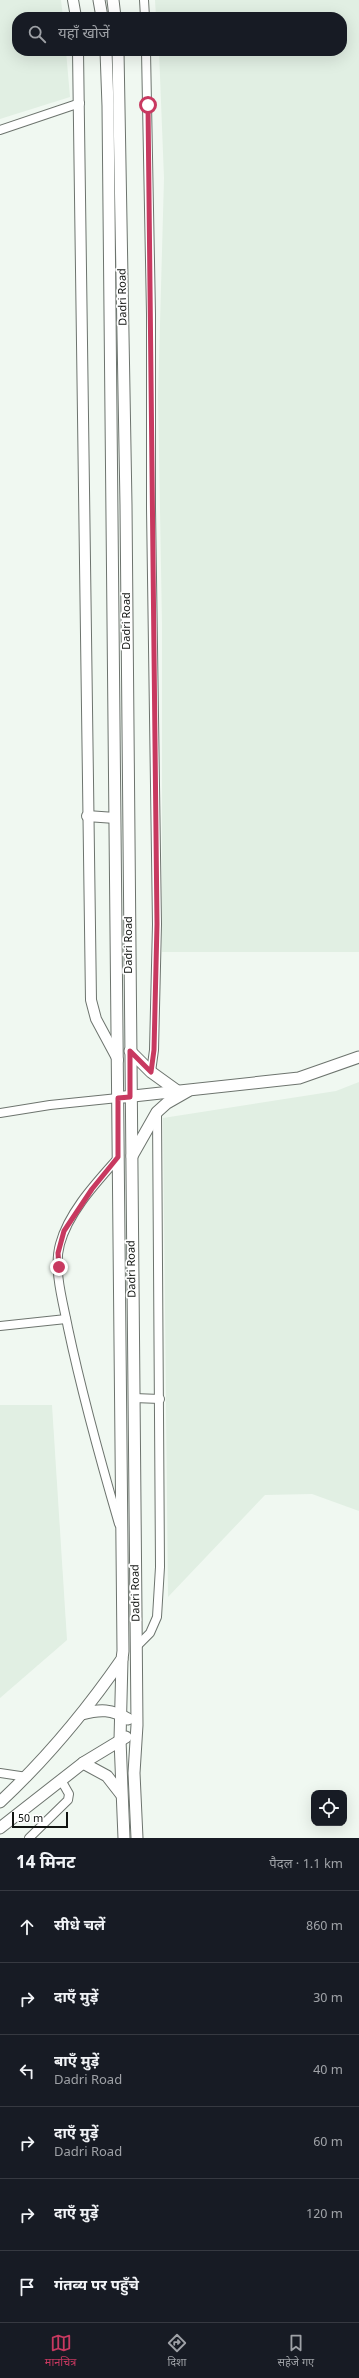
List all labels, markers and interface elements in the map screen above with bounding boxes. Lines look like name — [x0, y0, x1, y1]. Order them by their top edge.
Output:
search box — [12, 12, 347, 56]
icon: search — [26, 23, 48, 45]
text: यहाँ खोजें — [58, 25, 110, 44]
route start — [139, 96, 157, 114]
street label: Dadri Road — [115, 268, 131, 326]
street label: Dadri Road — [120, 592, 134, 650]
street label: Dadri Road — [122, 916, 136, 974]
street label: Dadri Road — [124, 1240, 140, 1298]
route end — [50, 1258, 68, 1276]
street label: Dadri Road — [128, 1564, 144, 1622]
map controls — [311, 1790, 347, 1826]
button: locate — [311, 1790, 347, 1826]
scale bar — [12, 1810, 68, 1829]
text: 50 m — [18, 1812, 43, 1826]
text: 14 मिनट — [16, 1853, 75, 1875]
text: पैदल · 1.1 km — [269, 1856, 343, 1873]
icon: ahead — [16, 1916, 38, 1938]
text: सीधे चलें — [54, 1917, 105, 1936]
text: 860 m — [306, 1918, 343, 1935]
icon: right — [16, 1988, 38, 2010]
text: दाएँ मुड़ें — [54, 1989, 98, 2008]
text: 30 m — [313, 1990, 343, 2007]
text: बाएँ मुड़ें — [54, 2053, 99, 2072]
icon: left — [16, 2060, 38, 2082]
text: 40 m — [313, 2062, 343, 2079]
text: Dadri Road — [54, 2072, 122, 2089]
text: दाएँ मुड़ें — [54, 2125, 98, 2144]
icon: right — [16, 2132, 38, 2154]
text: 60 m — [313, 2134, 343, 2151]
text: Dadri Road — [54, 2144, 122, 2161]
icon: right — [16, 2204, 38, 2226]
text: दाएँ मुड़ें — [54, 2205, 98, 2224]
text: 120 m — [306, 2206, 343, 2223]
icon: arrive — [16, 2276, 38, 2298]
text: गंतव्य पर पहुँचे — [54, 2277, 139, 2296]
tab: मानचित्र — [45, 2332, 76, 2370]
tab: दिशा — [166, 2332, 188, 2370]
tab: सहेजे गए — [278, 2332, 314, 2370]

